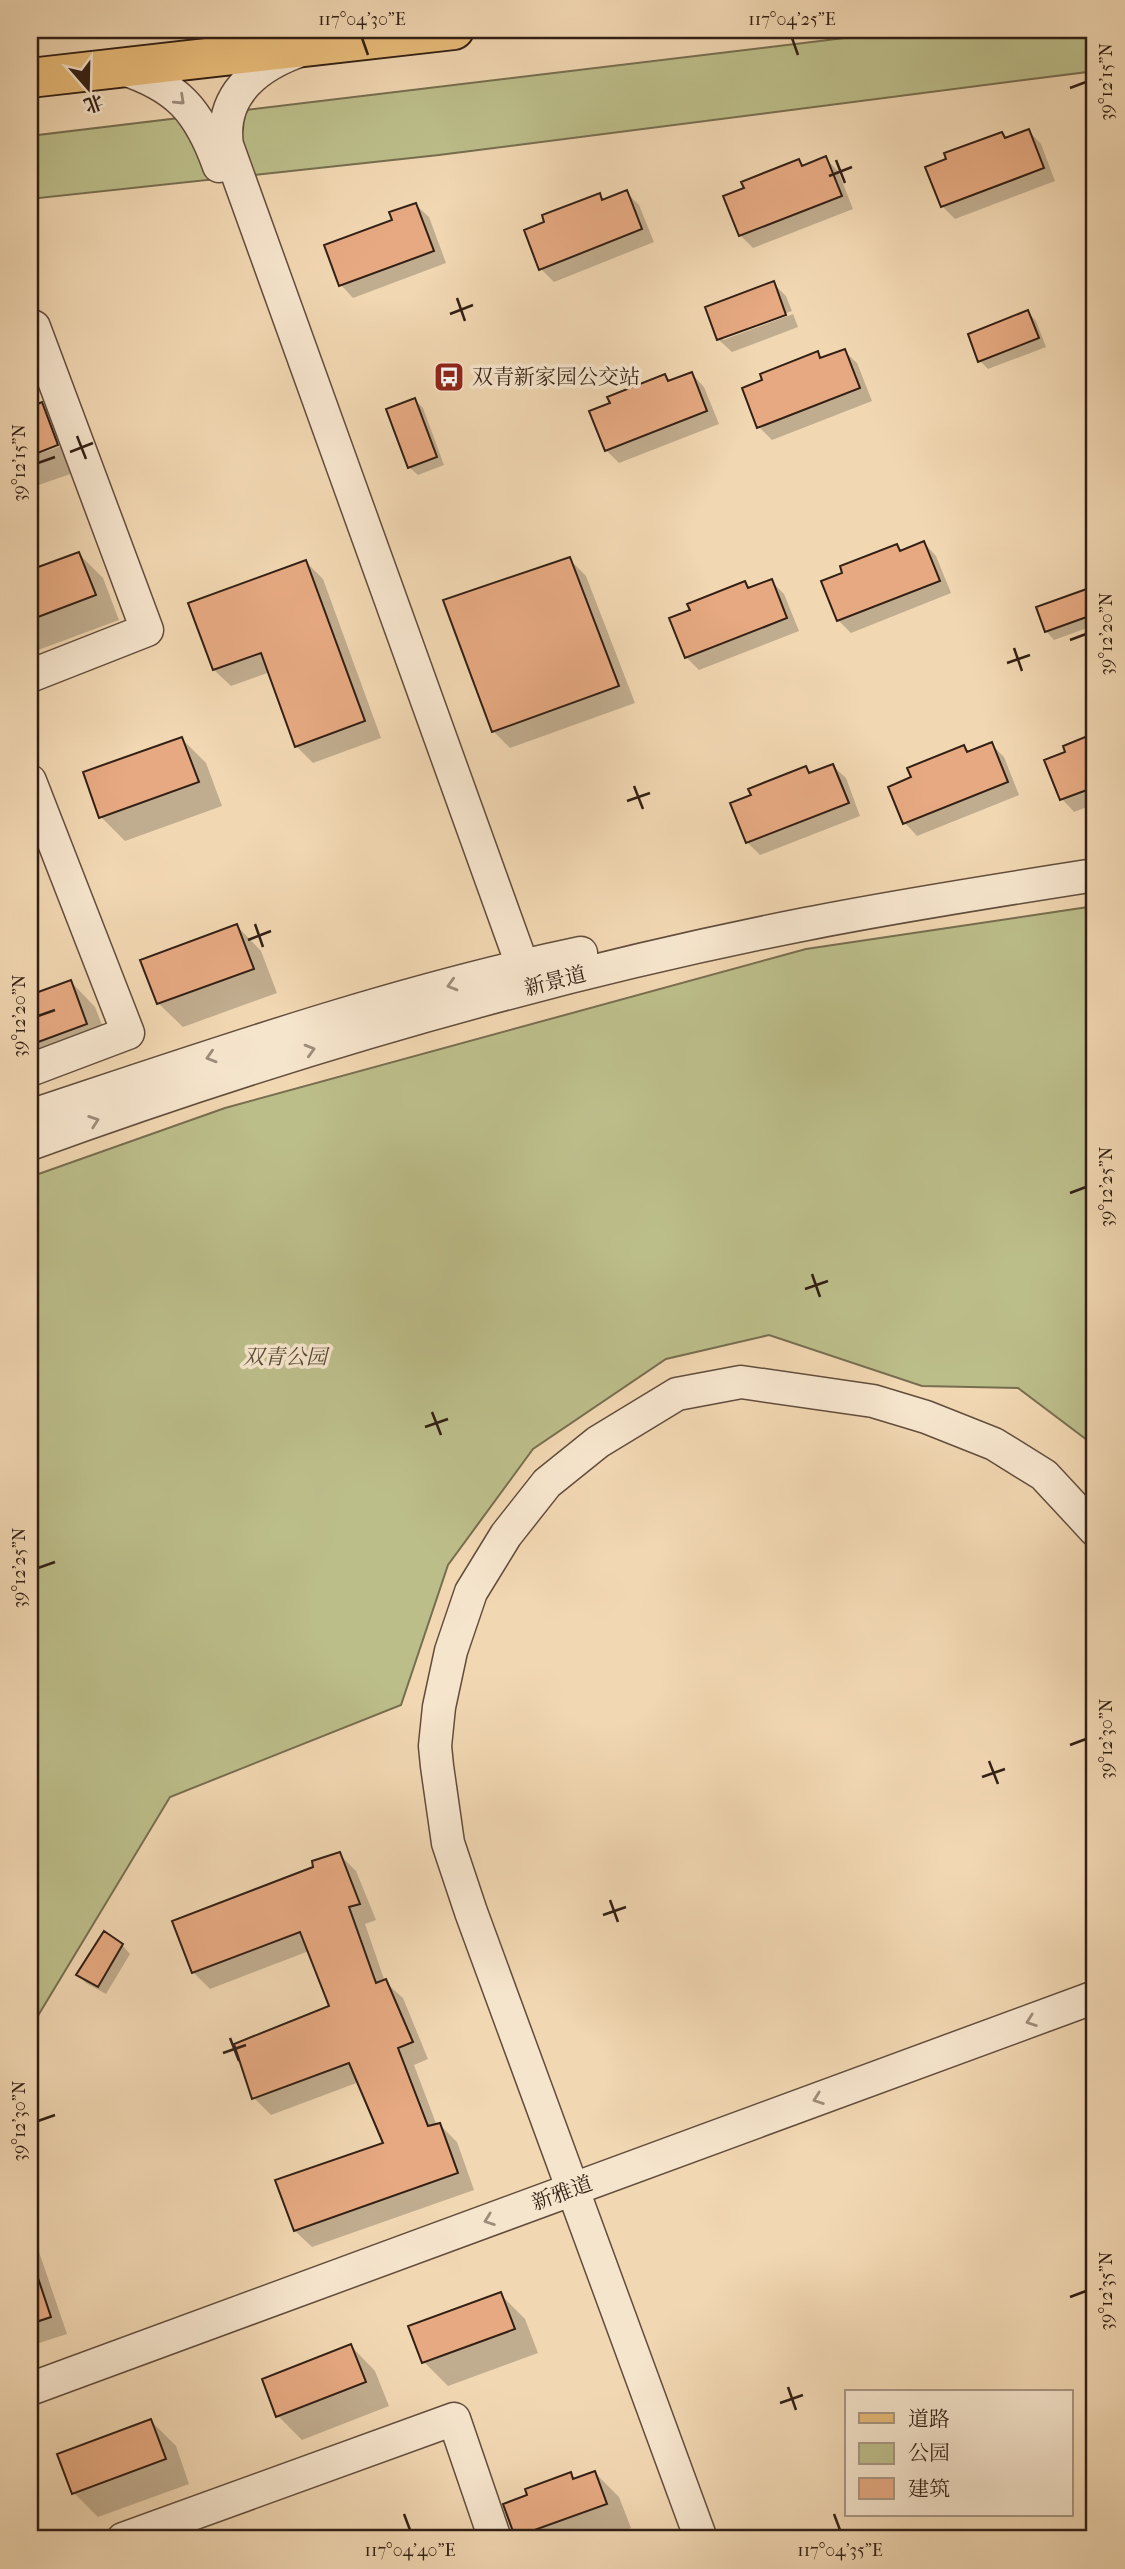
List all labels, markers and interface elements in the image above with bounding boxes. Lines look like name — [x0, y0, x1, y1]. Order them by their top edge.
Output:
text: 117°04'30"E — [318, 9, 406, 30]
text: 117°04'25"E — [748, 9, 836, 30]
text: 39°12'15"N — [1096, 43, 1117, 121]
north arrow — [52, 52, 122, 122]
text: 北 — [81, 89, 106, 117]
one-way arrow — [172, 91, 185, 104]
bus stop icon: 双青新家园公交站 — [432, 360, 466, 394]
place label: 双青新家园公交站 — [472, 365, 640, 389]
text: 39°12'15"N — [9, 424, 30, 502]
text: 39°12'20"N — [1096, 592, 1117, 675]
street label: 新景道 — [522, 962, 588, 1000]
text: 39°12'20"N — [9, 974, 30, 1057]
one-way arrow — [446, 977, 458, 992]
one-way arrow — [304, 1043, 316, 1058]
one-way arrow — [205, 1049, 217, 1063]
one-way arrow — [88, 1115, 100, 1129]
text: 39°12'25"N — [1096, 1146, 1117, 1227]
park label: 双青公园 — [243, 1345, 330, 1369]
text: 39°12'25"N — [9, 1527, 30, 1608]
text: 39°12'30"N — [1096, 1698, 1117, 1779]
one-way arrow — [1026, 2012, 1038, 2026]
text: 39°12'30"N — [9, 2080, 30, 2161]
one-way arrow — [812, 2091, 824, 2105]
street label: 新雅道 — [528, 2171, 596, 2215]
one-way arrow — [484, 2212, 496, 2226]
text: 39°12'35"N — [1096, 2251, 1117, 2330]
legend — [845, 2390, 1072, 2516]
text: 道路 — [908, 2407, 950, 2431]
text: 公园 — [908, 2441, 950, 2465]
text: 建筑 — [908, 2477, 950, 2501]
text: 117°04'40"E — [365, 2540, 455, 2561]
text: 117°04'35"E — [797, 2540, 883, 2561]

